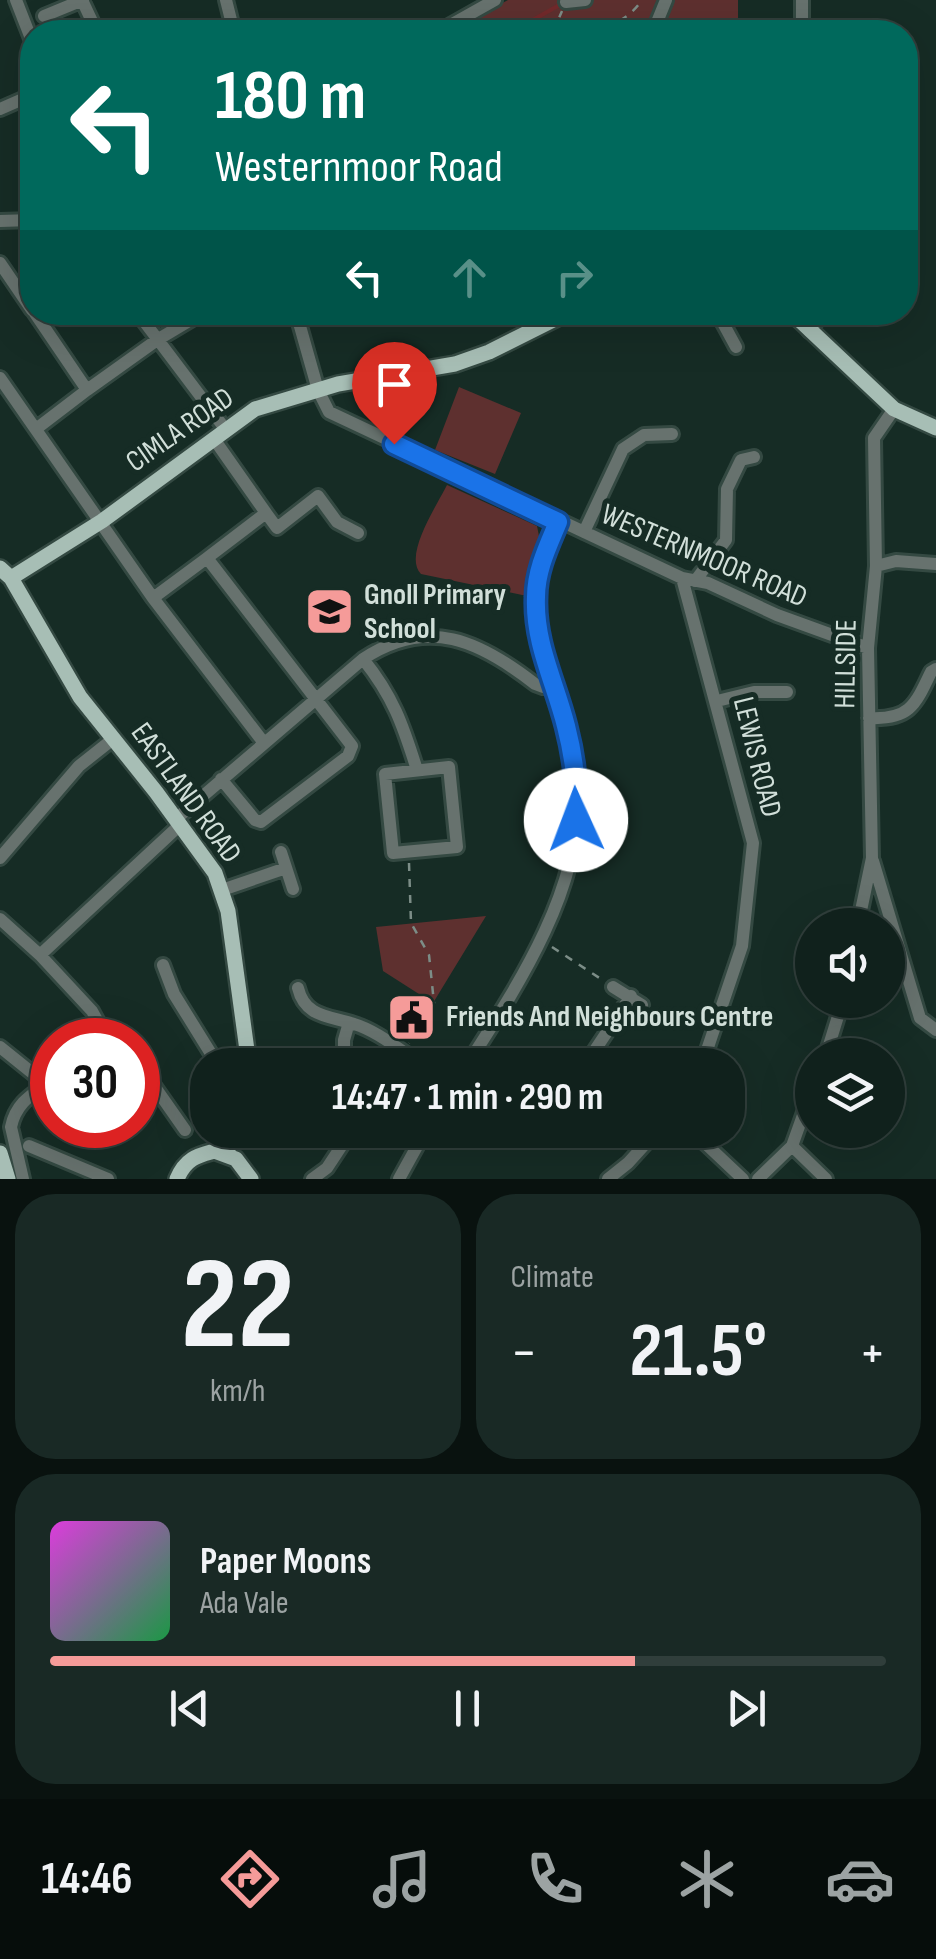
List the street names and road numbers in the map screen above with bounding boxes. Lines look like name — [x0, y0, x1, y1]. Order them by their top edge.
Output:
street label: CIMLA ROAD — [119, 380, 241, 480]
street label: WESTERNMOOR ROAD — [596, 496, 812, 616]
street label: HILLSIDE — [827, 619, 865, 709]
street label: LEWIS ROAD — [725, 693, 789, 821]
street label: EASTLAND ROAD — [123, 716, 249, 870]

